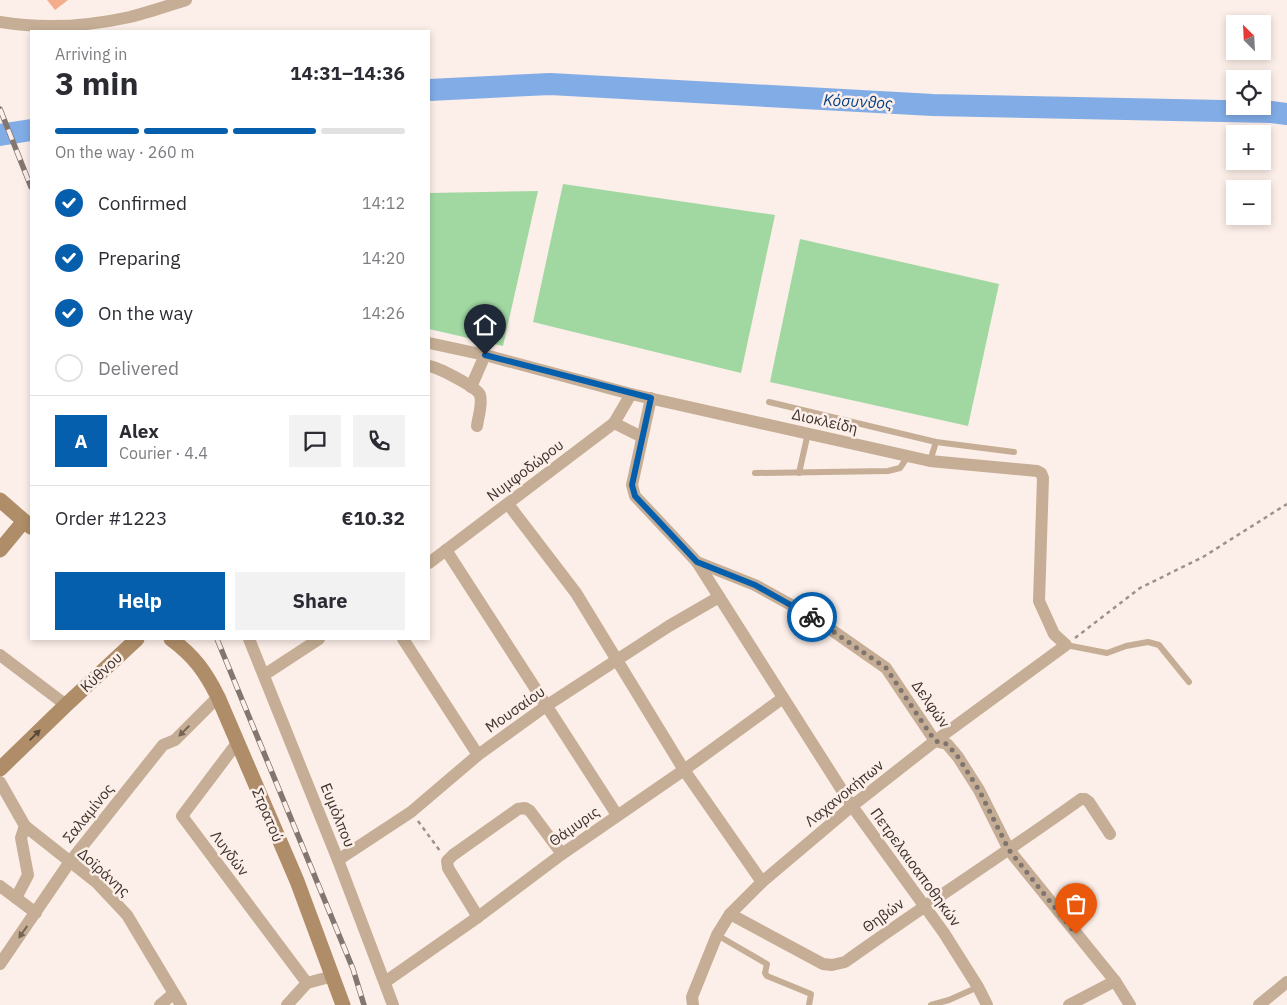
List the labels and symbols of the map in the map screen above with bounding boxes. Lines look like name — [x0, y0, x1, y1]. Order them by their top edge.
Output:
north arrow — [1226, 15, 1271, 60]
water label: Κόσυνθος — [823, 89, 894, 113]
pin — [464, 304, 506, 355]
street label: Διοκλείδη — [790, 404, 860, 438]
street label: Νυμφοδώρου — [483, 435, 567, 505]
courier — [787, 592, 837, 642]
street label: Κύθνου — [76, 648, 126, 696]
street label: Δελφών — [908, 676, 955, 732]
street label: Μουσαίου — [481, 681, 549, 737]
one-way arrow — [178, 725, 190, 737]
one-way arrow — [28, 729, 40, 741]
street label: Λαχανοκήπων — [801, 755, 888, 831]
street label: Σαλαμίνος — [58, 779, 118, 847]
street label: Ευμόλπου — [316, 780, 360, 850]
street label: Στρατού — [248, 785, 288, 845]
street label: Θάμυρις — [545, 802, 603, 850]
street label: Πετρελαιοαποθηκών — [867, 804, 966, 930]
street label: Λυγδών — [207, 826, 254, 880]
street label: Δοϊράνης — [74, 844, 134, 900]
pin — [1055, 883, 1097, 934]
street label: Θηβών — [859, 893, 908, 936]
one-way arrow — [17, 925, 28, 938]

